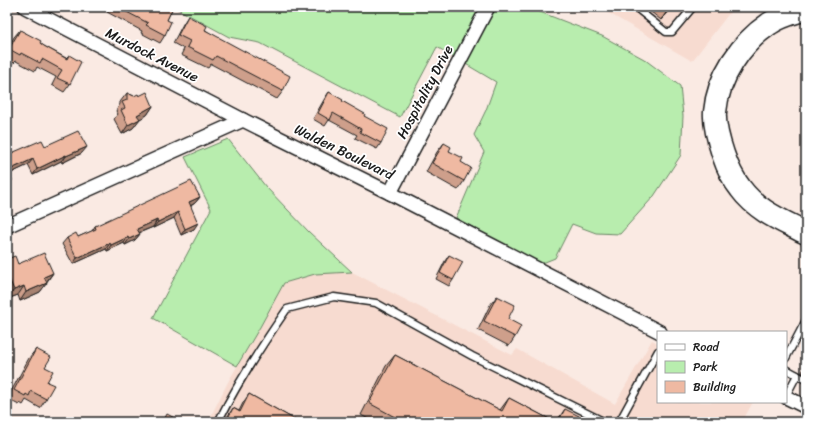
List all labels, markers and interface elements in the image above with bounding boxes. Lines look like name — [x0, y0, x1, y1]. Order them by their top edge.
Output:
street label: Murdock Avenue — [101, 21, 203, 89]
street label: Hospitality Drive — [390, 40, 460, 144]
street label: Walden Boulevard — [290, 117, 400, 188]
legend — [657, 331, 787, 403]
text: Road — [693, 336, 720, 358]
text: Park — [693, 356, 718, 378]
text: Building — [693, 376, 736, 398]

